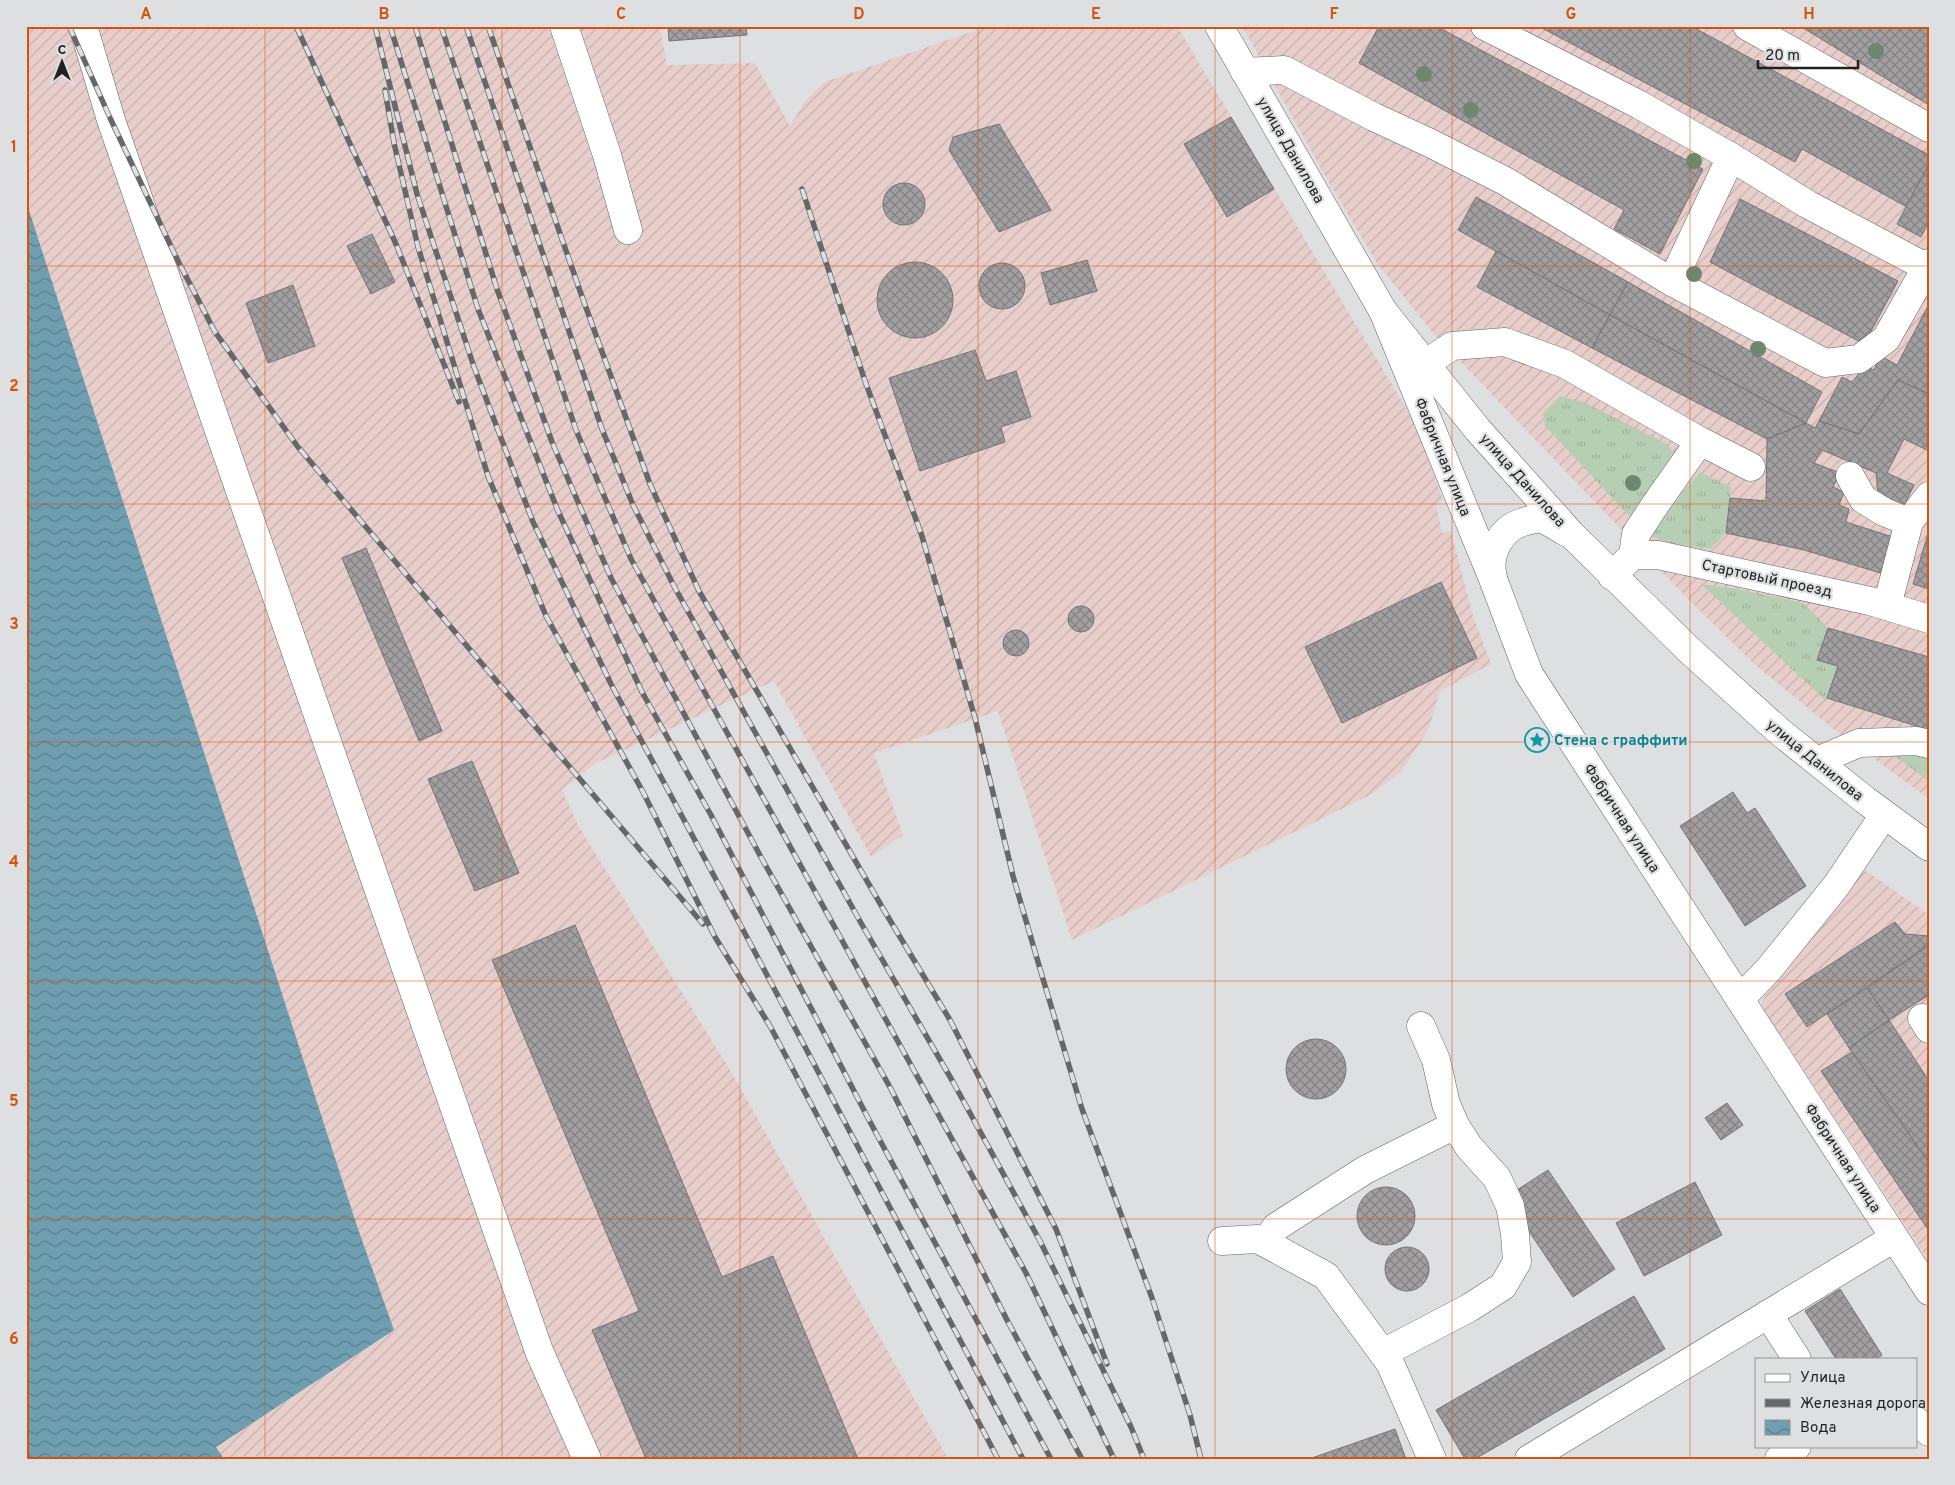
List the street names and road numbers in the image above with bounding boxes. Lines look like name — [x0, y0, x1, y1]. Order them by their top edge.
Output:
street label: улица Данилова — [1252, 94, 1328, 207]
street label: Фабричная улица — [1409, 395, 1474, 520]
street label: улица Данилова — [1475, 430, 1569, 532]
street label: Стартовый проезд — [1700, 556, 1834, 603]
street label: улица Данилова — [1762, 716, 1866, 806]
street label: Фабричная улица — [1578, 761, 1663, 877]
street label: Фабричная улица — [1799, 1101, 1884, 1217]

